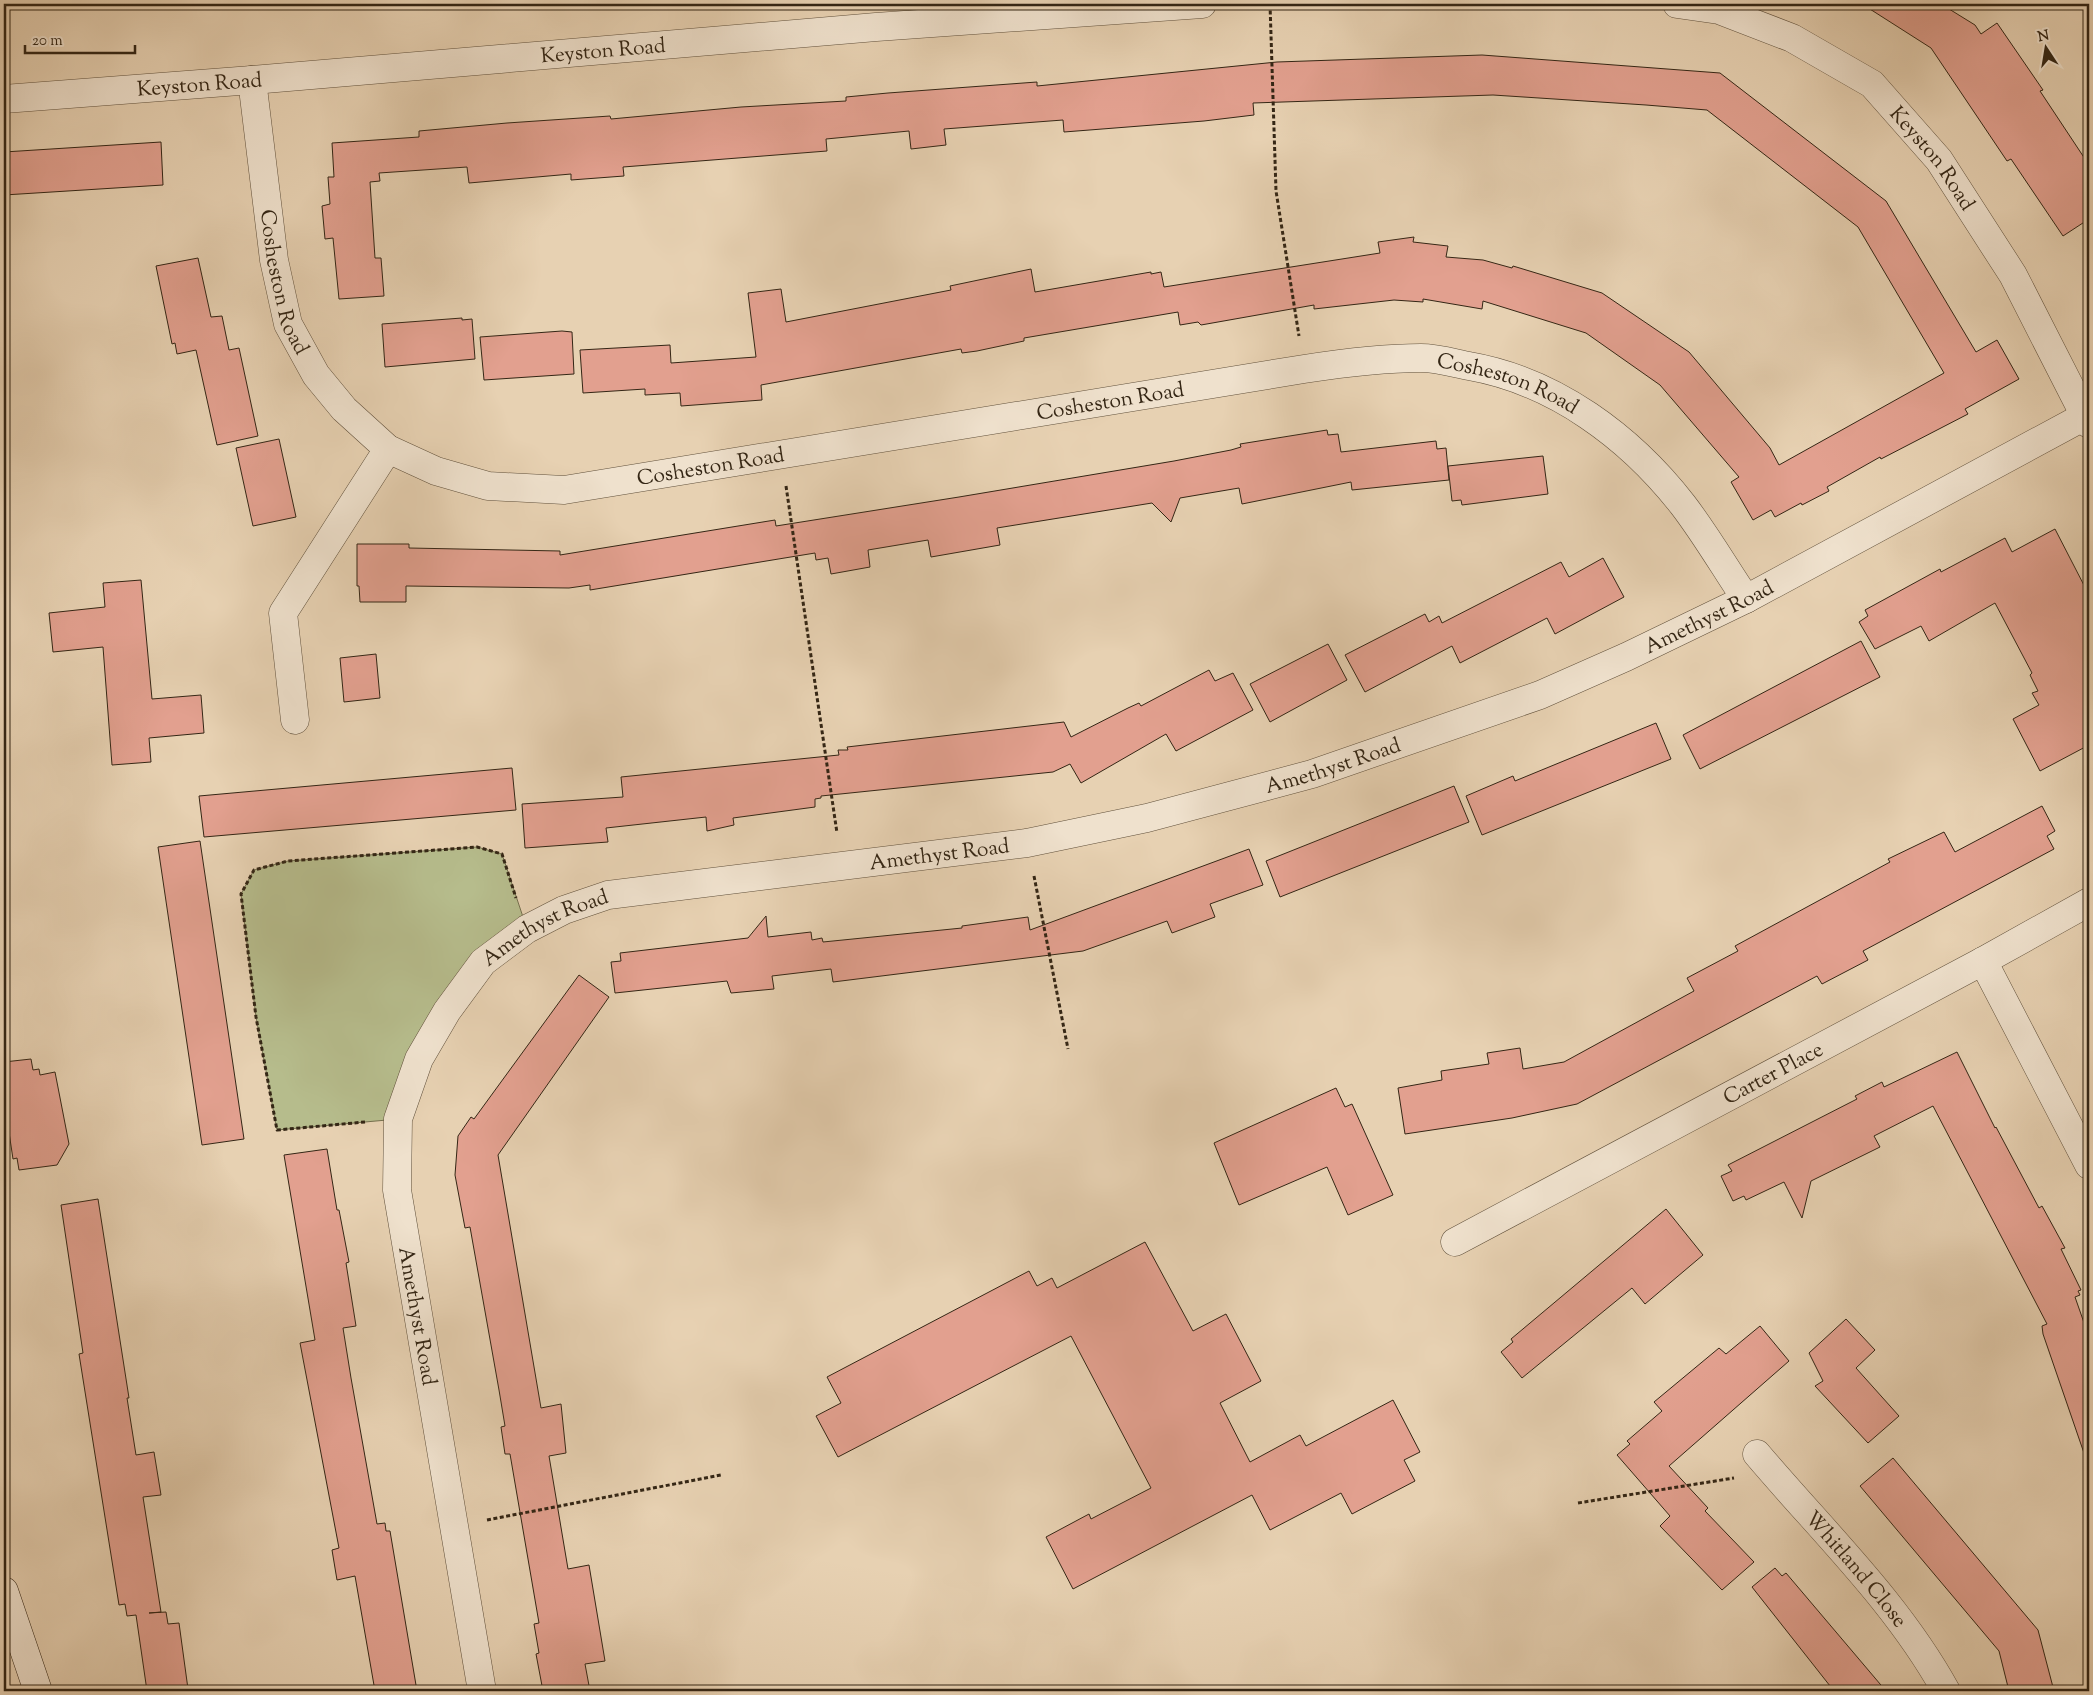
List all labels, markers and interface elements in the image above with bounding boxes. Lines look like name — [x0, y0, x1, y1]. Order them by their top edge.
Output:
scale bar — [25, 22, 135, 54]
north arrow — [2020, 22, 2070, 72]
text: N — [2036, 26, 2051, 48]
text: 20 m — [32, 31, 63, 52]
street label: Keyston Road — [539, 32, 667, 72]
street label: Keyston Road — [136, 66, 263, 106]
street label: Keyston Road — [1881, 100, 1981, 218]
street label: Cosheston Road — [251, 208, 315, 361]
street label: Cosheston Road — [1434, 347, 1584, 423]
street label: Cosheston Road — [1034, 376, 1187, 430]
street label: Cosheston Road — [635, 441, 787, 495]
street label: Amethyst Road — [1640, 574, 1780, 663]
street label: Amethyst Road — [1262, 731, 1405, 803]
street label: Amethyst Road — [868, 832, 1011, 879]
street label: Amethyst Road — [476, 883, 613, 975]
street label: Carter Place — [1718, 1036, 1829, 1114]
street label: Amethyst Road — [389, 1244, 443, 1388]
street label: Whitland Close — [1797, 1505, 1913, 1635]

